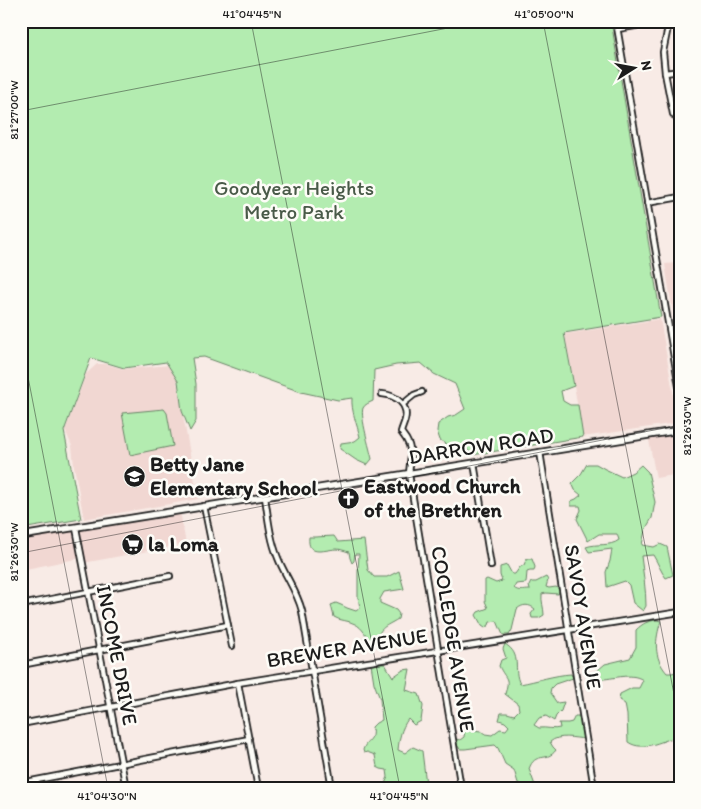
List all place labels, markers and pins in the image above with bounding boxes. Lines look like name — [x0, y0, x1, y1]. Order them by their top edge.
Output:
place label: Betty Jane Elementary School — [150, 451, 319, 501]
school or university icon: Betty Jane Elementary School — [122, 464, 146, 488]
place label: Eastwood Church of the Brethren — [364, 473, 521, 522]
church icon: Eastwood Church of the Brethren — [336, 486, 360, 510]
place label: la Loma — [148, 531, 220, 556]
supermarket icon: la Loma — [120, 532, 144, 556]

